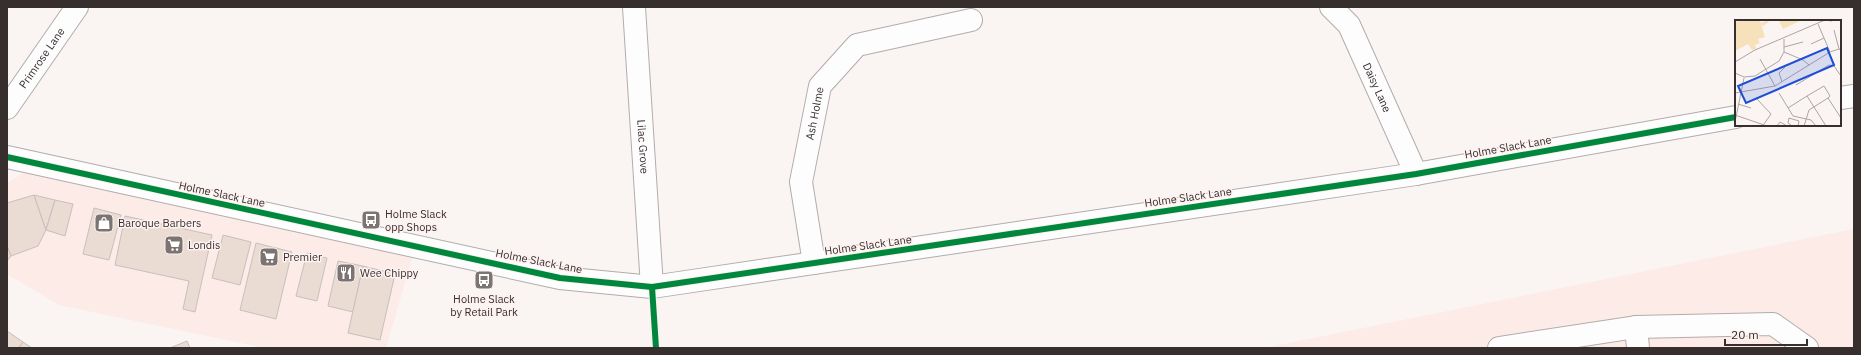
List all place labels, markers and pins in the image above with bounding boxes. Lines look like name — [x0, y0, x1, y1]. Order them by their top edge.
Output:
place label: Holme Slack opp Shops — [385, 207, 447, 234]
bus stop icon: Holme Slack opp Shops — [360, 209, 382, 231]
shop icon: Baroque Barbers — [93, 212, 115, 234]
place label: Baroque Barbers — [118, 216, 201, 230]
supermarket icon: Londis — [163, 234, 185, 256]
place label: Londis — [188, 238, 220, 252]
supermarket icon: Premier — [258, 246, 280, 268]
place label: Premier — [283, 250, 322, 264]
restaurant icon: Wee Chippy — [335, 262, 357, 284]
place label: Wee Chippy — [360, 266, 419, 280]
bus stop icon: Holme Slack by Retail Park — [473, 269, 495, 291]
place label: Holme Slack by Retail Park — [450, 292, 518, 319]

